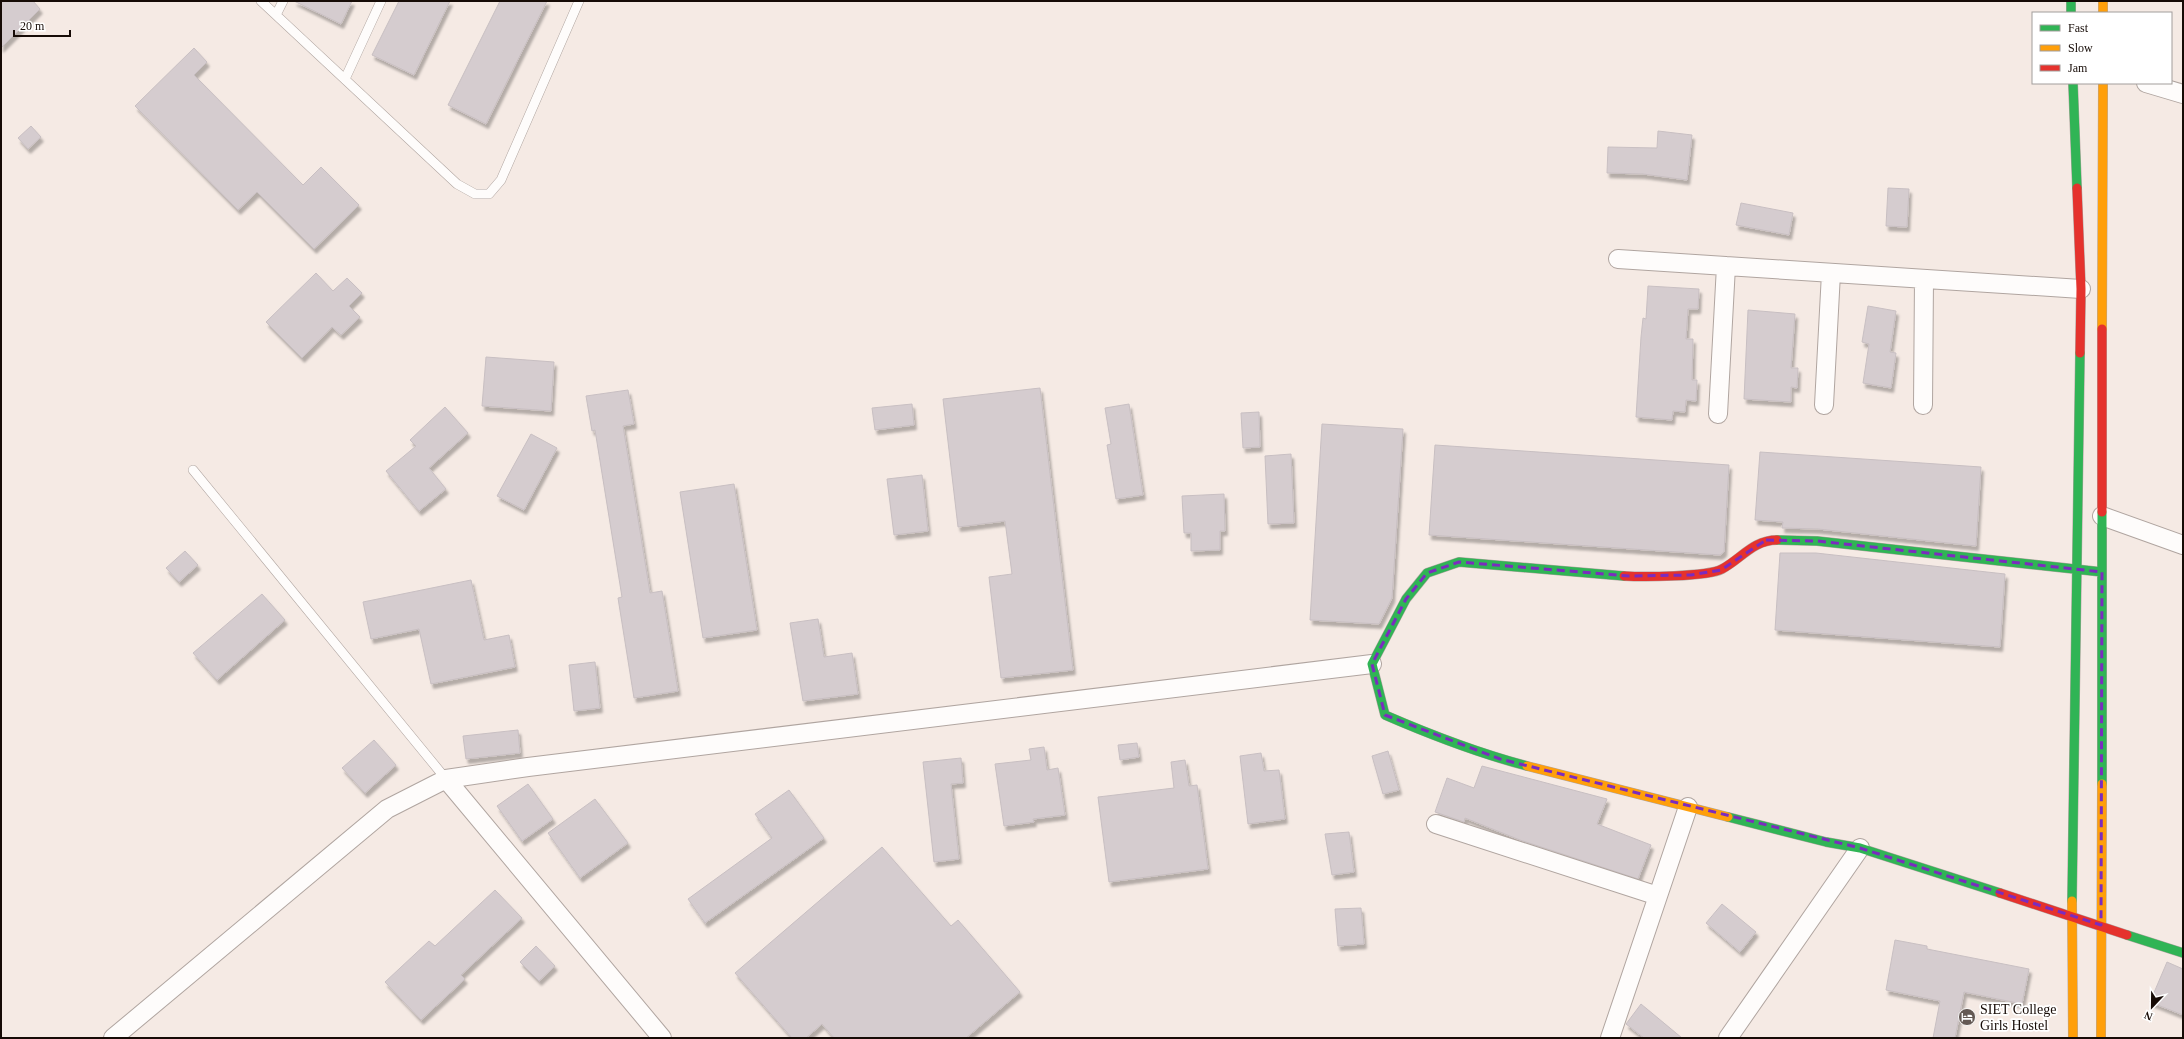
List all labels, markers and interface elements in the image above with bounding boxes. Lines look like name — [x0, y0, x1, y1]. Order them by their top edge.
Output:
scale bar — [14, 12, 70, 38]
legend — [2032, 12, 2172, 84]
text: 20 m — [20, 19, 45, 33]
text: Fast — [2068, 21, 2089, 35]
text: Slow — [2068, 41, 2093, 55]
text: Jam — [2068, 61, 2088, 75]
north arrow — [2132, 987, 2172, 1027]
place label: SIET College Girls Hostel — [1980, 1002, 2056, 1033]
hotel icon: SIET College Girls Hostel — [1957, 1007, 1977, 1027]
text: N — [2142, 1009, 2154, 1023]

